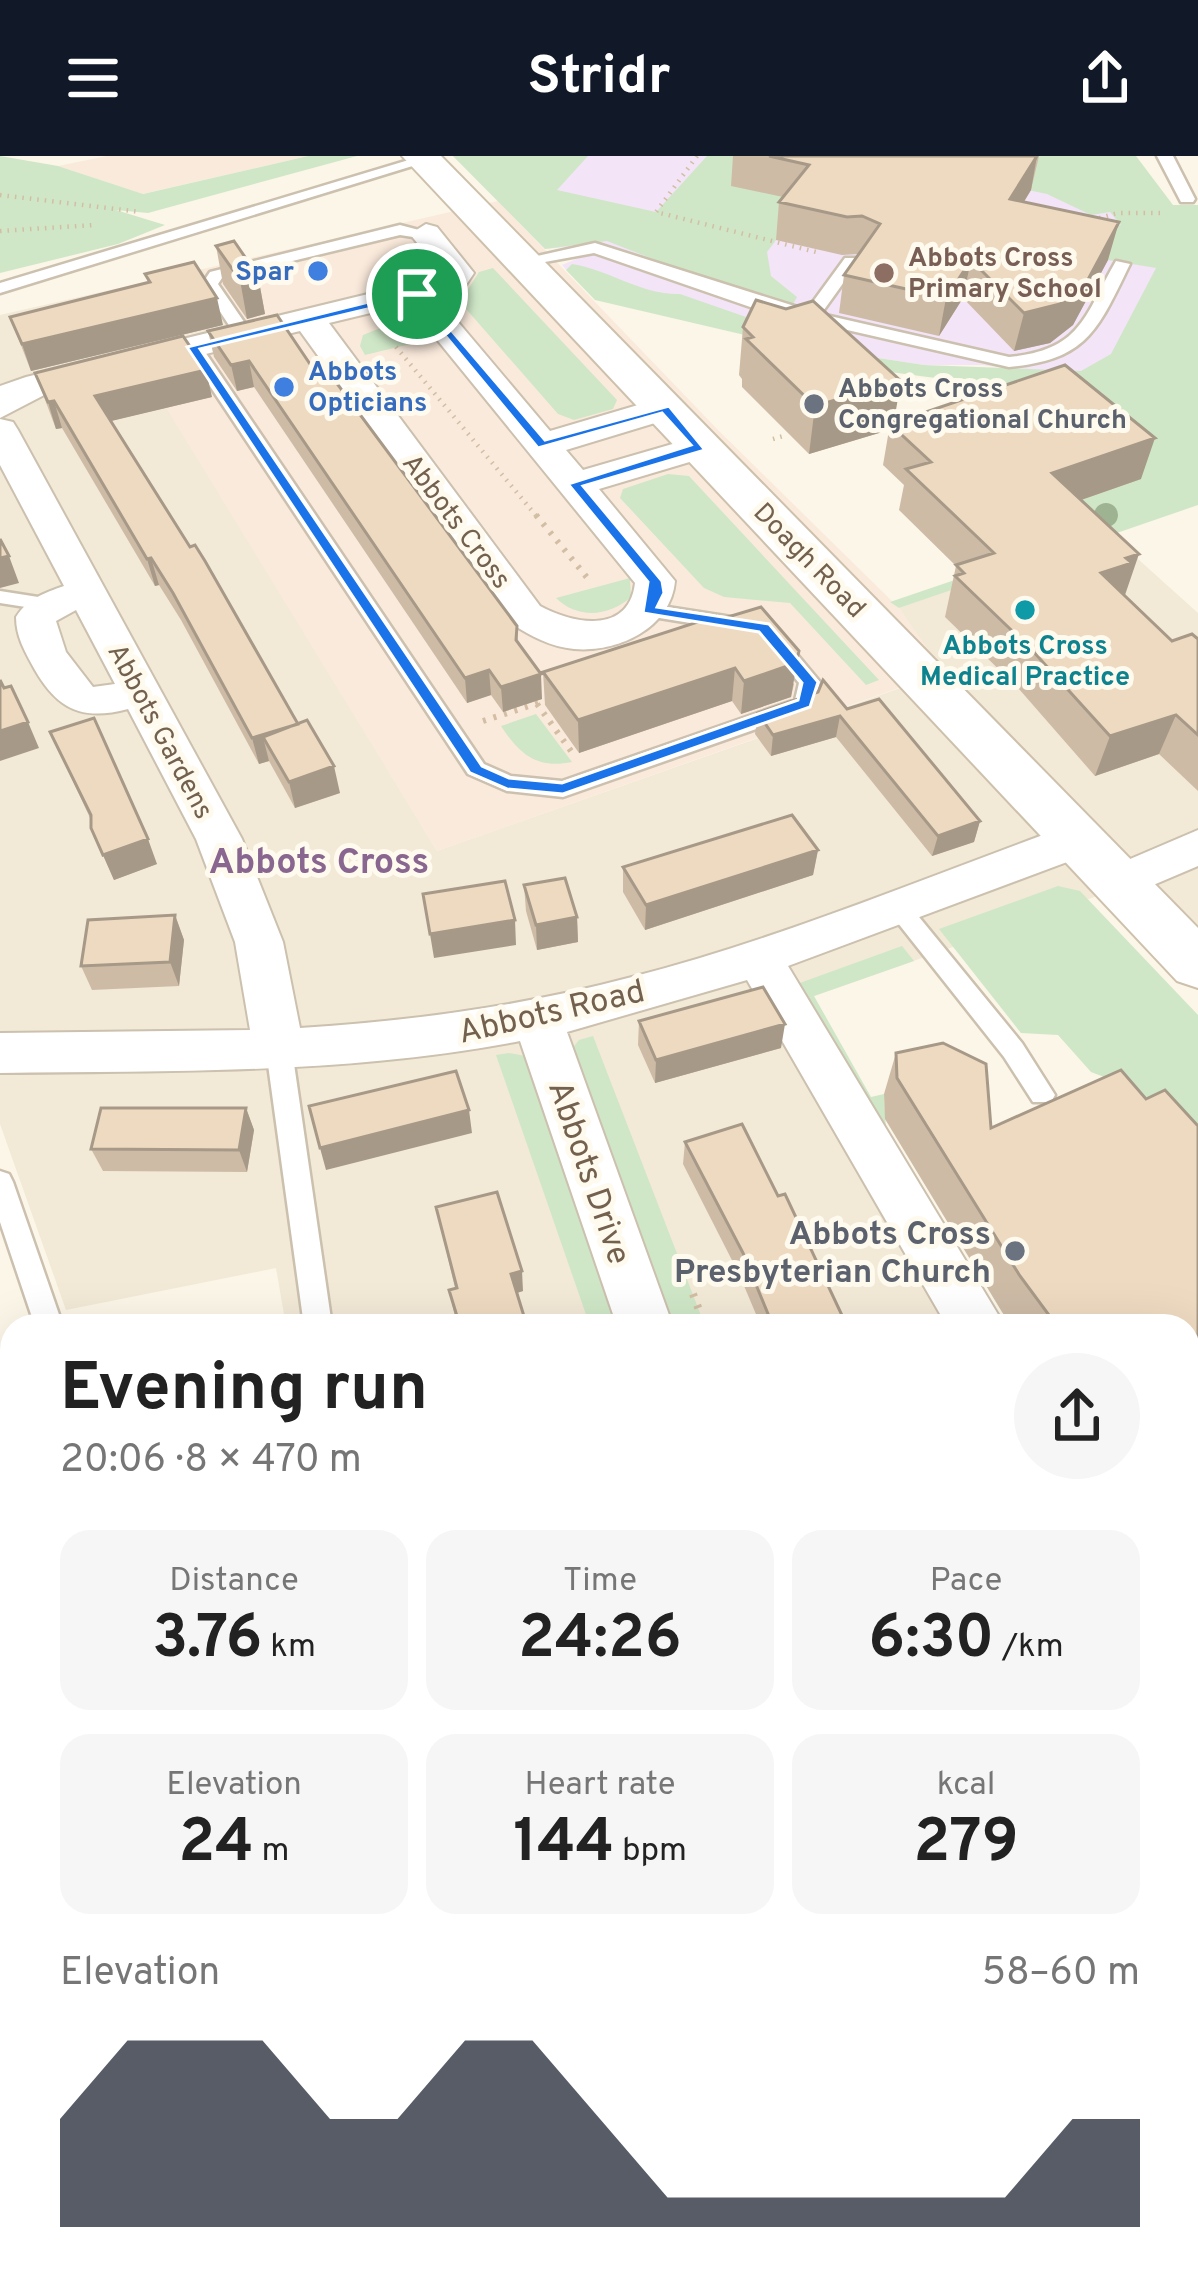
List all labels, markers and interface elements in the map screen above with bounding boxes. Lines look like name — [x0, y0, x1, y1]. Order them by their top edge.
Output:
text: Stridr — [528, 44, 670, 113]
icon: menu — [60, 45, 126, 111]
icon: share — [1072, 45, 1138, 111]
place label: Abbots Cross Primary School — [908, 242, 1102, 307]
pin — [366, 243, 468, 345]
place label: Spar — [235, 256, 294, 290]
marker: Spar — [305, 258, 331, 284]
marker: Abbots Cross Primary School — [871, 260, 897, 286]
icon: arrive — [384, 261, 450, 327]
place label: Abbots Opticians — [308, 356, 427, 421]
place label: Abbots Cross Congregational Church — [838, 373, 1127, 438]
marker: Abbots Opticians — [271, 374, 297, 400]
marker: Abbots Cross Congregational Church — [801, 391, 827, 417]
street label: Abbots Cross — [394, 448, 517, 596]
street label: Doagh Road — [745, 497, 872, 626]
marker: Abbots Cross Medical Practice — [1012, 597, 1038, 623]
place label: Abbots Cross Medical Practice — [920, 630, 1130, 695]
street label: Abbots Gardens — [99, 638, 220, 825]
district label: Abbots Cross — [209, 841, 429, 887]
street label: Abbots Road — [455, 972, 649, 1056]
street label: Abbots Drive — [536, 1076, 638, 1271]
place label: Abbots Cross Presbyterian Church — [674, 1215, 991, 1295]
marker: Abbots Cross Presbyterian Church — [1002, 1238, 1028, 1264]
text: Evening run — [60, 1350, 428, 1433]
button: share — [1014, 1353, 1140, 1479]
text: 20:06 · 8 × 470 m — [60, 1437, 362, 1486]
text: Distance — [169, 1561, 299, 1603]
text: Time — [563, 1561, 637, 1603]
text: Pace — [930, 1561, 1002, 1603]
text: 3.76 — [152, 1603, 262, 1679]
text: 24:26 — [518, 1603, 682, 1679]
text: 6:30 — [868, 1603, 994, 1679]
text: km — [262, 1627, 316, 1669]
text: /km — [994, 1627, 1064, 1669]
text: Elevation — [166, 1765, 302, 1807]
text: Heart rate — [524, 1765, 676, 1807]
text: kcal — [937, 1765, 995, 1807]
text: 24 — [179, 1807, 254, 1883]
text: 144 — [513, 1807, 614, 1883]
text: 279 — [913, 1807, 1019, 1883]
text: m — [254, 1831, 290, 1873]
text: bpm — [614, 1831, 687, 1873]
text: Elevation — [60, 1950, 220, 1999]
text: 58–60 m — [982, 1950, 1140, 1999]

